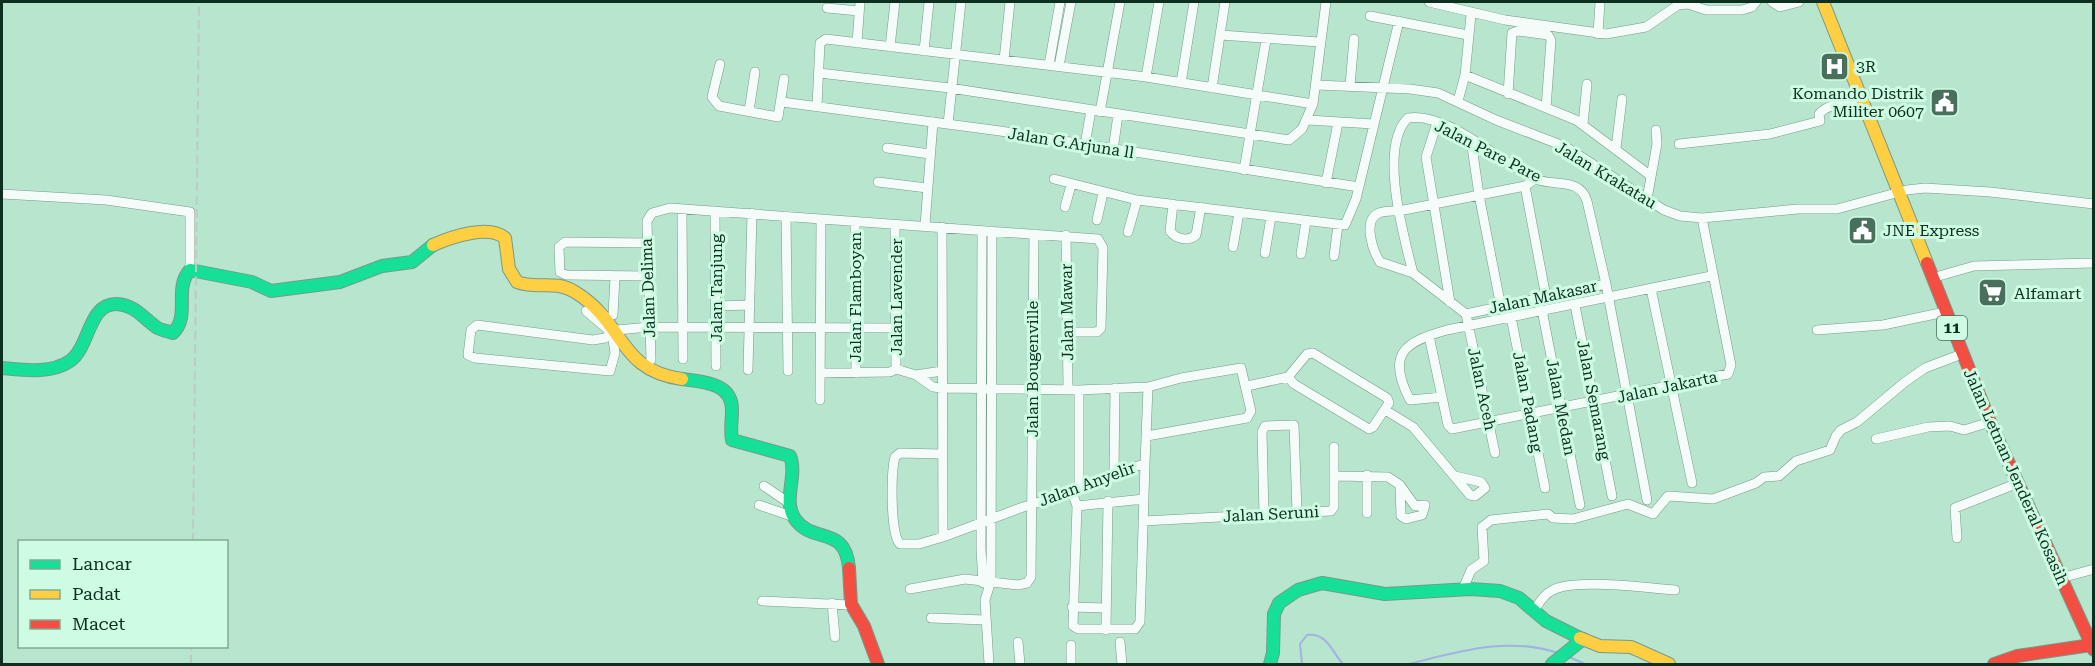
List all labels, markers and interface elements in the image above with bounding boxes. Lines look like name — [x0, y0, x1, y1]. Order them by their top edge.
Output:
hospital icon: 3R — [1819, 50, 1851, 82]
place label: 3R — [1856, 57, 1876, 76]
place label: Komando Distrik Militer 0607 — [1792, 84, 1924, 121]
public building icon: Komando Distrik Militer 0607 — [1929, 86, 1961, 118]
street label: Jalan Pare Pare — [1432, 116, 1545, 186]
street label: Jalan G.Arjuna ll — [1007, 124, 1135, 162]
street label: Jalan Krakatau — [1552, 137, 1660, 213]
public building icon: JNE Express — [1846, 214, 1878, 246]
place label: JNE Express — [1883, 221, 1980, 240]
street label: Jalan Flamboyan — [846, 232, 865, 362]
street label: Jalan Tanjung — [707, 233, 726, 342]
street label: Jalan Delima — [637, 238, 659, 338]
street label: Jalan Lavender — [887, 238, 906, 356]
street label: Jalan Mawar — [1057, 263, 1077, 361]
street label: Jalan Makasar — [1487, 276, 1599, 318]
supermarket icon: Alfamart — [1977, 277, 2009, 309]
place label: Alfamart — [2014, 284, 2081, 303]
street label: Jalan Bougenville — [1023, 301, 1042, 437]
road number: 11 — [1937, 316, 1967, 340]
street label: Jalan Semarang — [1573, 338, 1615, 463]
street label: Jalan Aceh — [1464, 346, 1500, 432]
street label: Jalan Padang — [1509, 350, 1547, 455]
street label: Jalan Medan — [1542, 357, 1580, 457]
street label: Jalan Letnan Jenderal Kosasih — [1960, 366, 2072, 588]
street label: Jalan Jakarta — [1615, 367, 1719, 407]
street label: Jalan Anyelir — [1036, 458, 1138, 510]
street label: Jalan Seruni — [1222, 502, 1320, 526]
legend — [18, 540, 228, 648]
text: Lancar — [72, 553, 132, 574]
text: Padat — [72, 583, 121, 604]
text: Macet — [72, 613, 125, 634]

